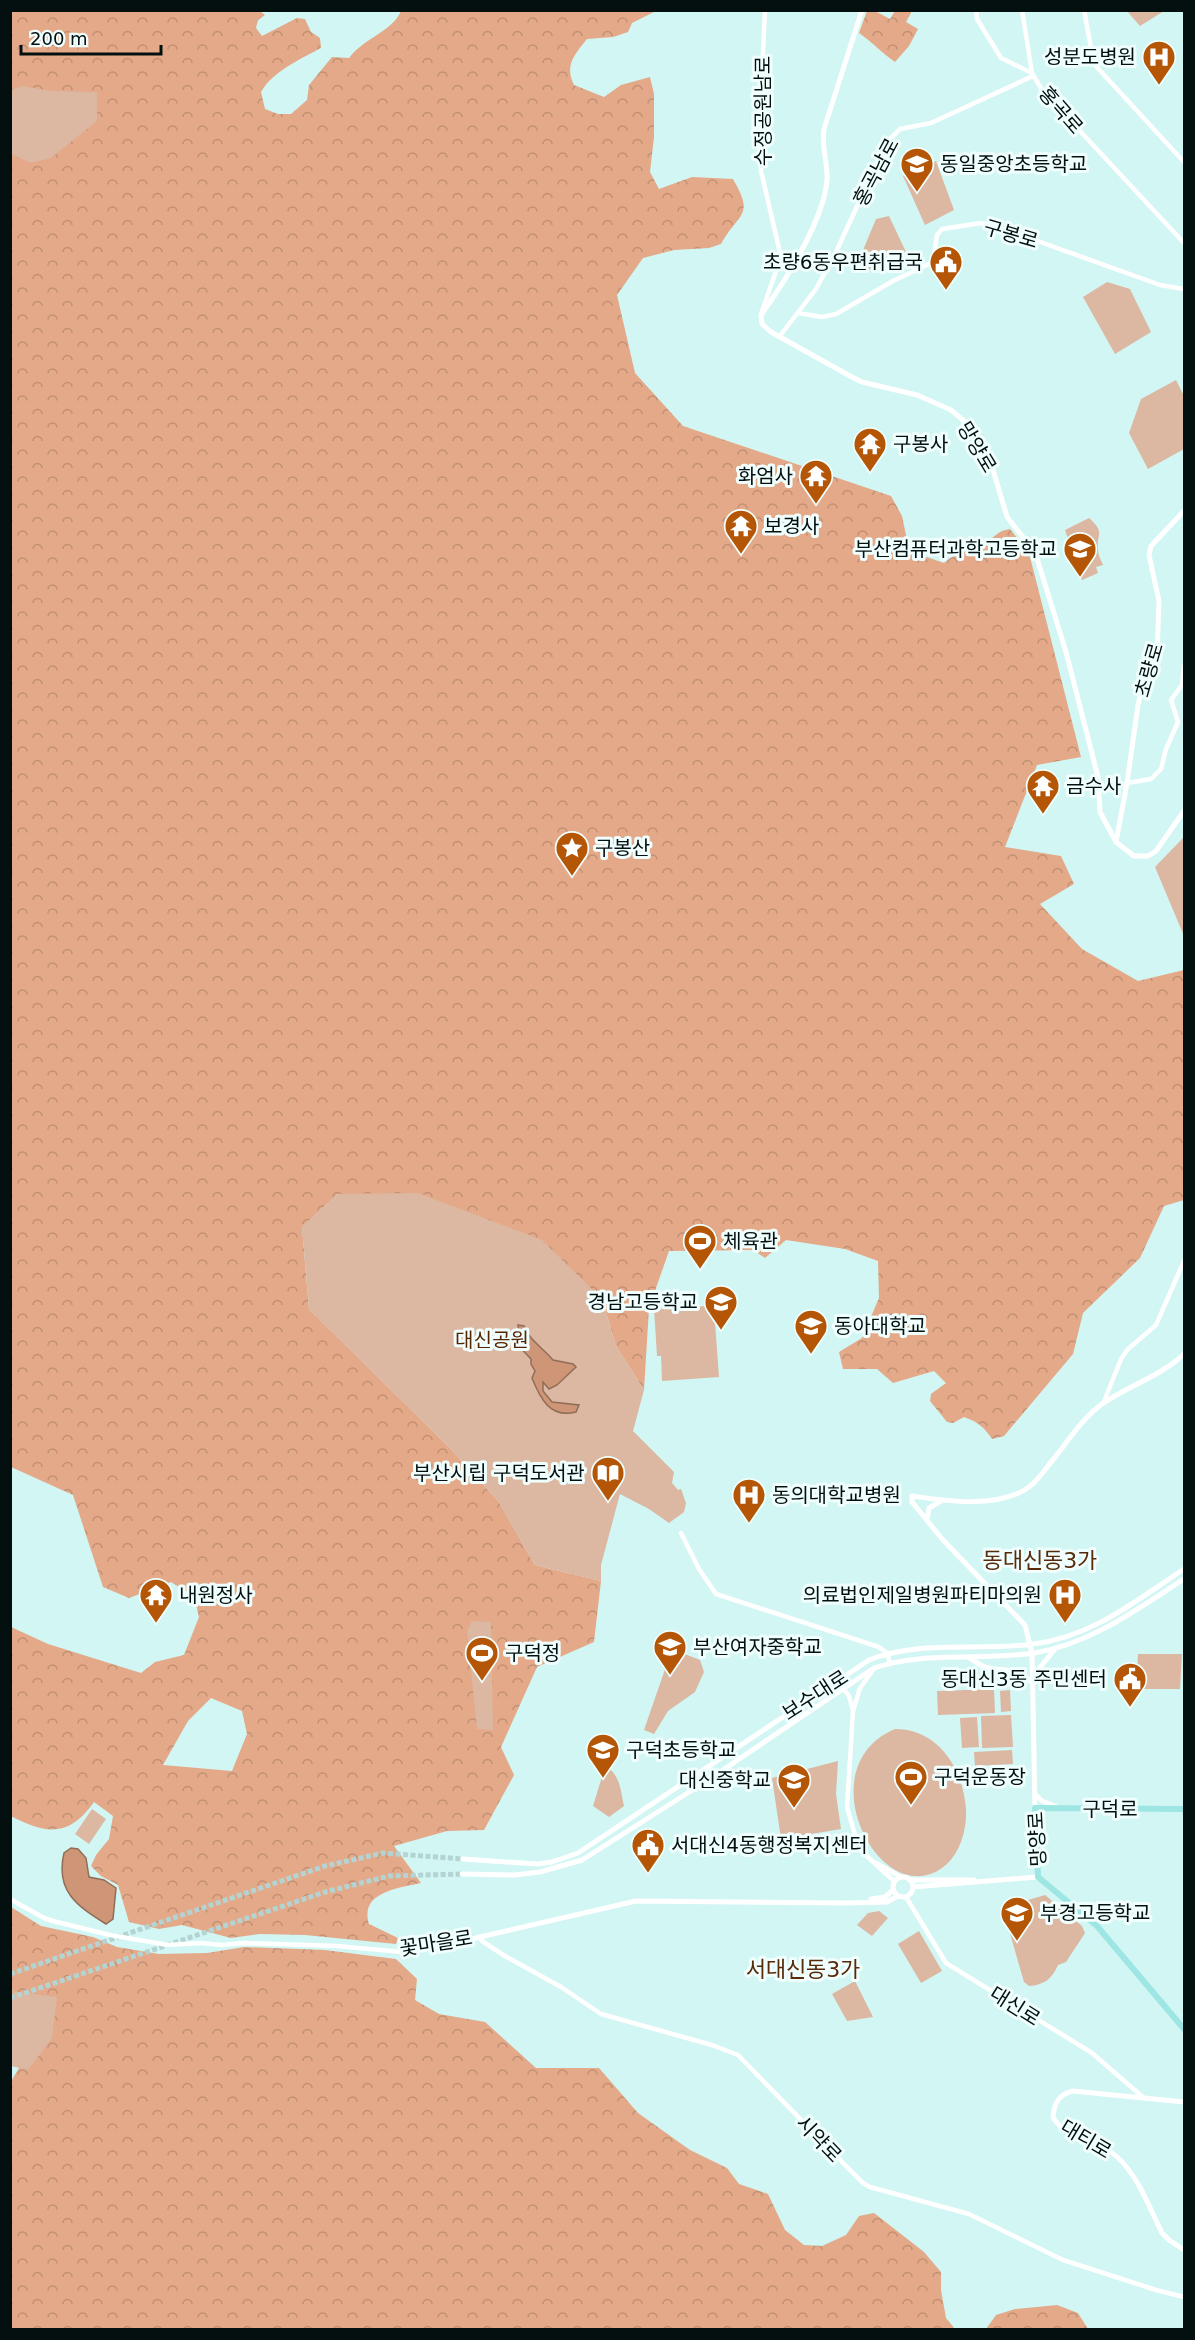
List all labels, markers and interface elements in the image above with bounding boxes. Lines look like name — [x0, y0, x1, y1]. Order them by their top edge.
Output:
scale bar — [21, 18, 160, 56]
text: 200 m — [30, 28, 88, 49]
hospital icon: 성분도병원 — [1141, 39, 1177, 86]
place label: 성분도병원 — [1044, 45, 1136, 69]
street label: 수정공원남로 — [751, 56, 775, 166]
street label: 홍곡로 — [1034, 81, 1088, 139]
street label: 홍곡남로 — [848, 134, 904, 210]
school or university icon: 동일중앙초등학교 — [899, 146, 935, 193]
place label: 동일중앙초등학교 — [940, 152, 1087, 176]
street label: 구봉로 — [981, 215, 1041, 253]
public building icon: 초량6동우편취급국 — [928, 244, 964, 291]
place label: 초량6동우편취급국 — [763, 250, 923, 274]
street label: 망양로 — [952, 417, 1002, 477]
temple icon: 구봉사 — [852, 426, 888, 473]
place label: 구봉사 — [893, 432, 948, 456]
temple icon: 화엄사 — [798, 458, 834, 505]
place label: 화엄사 — [738, 464, 793, 488]
temple icon: 보경사 — [723, 508, 759, 555]
place label: 보경사 — [764, 514, 819, 538]
school or university icon: 부산컴퓨터과학고등학교 — [1062, 531, 1098, 578]
place label: 부산컴퓨터과학고등학교 — [855, 537, 1057, 561]
street label: 초량로 — [1130, 640, 1168, 700]
temple icon: 금수사 — [1025, 768, 1061, 815]
place label: 금수사 — [1066, 774, 1121, 798]
place icon: 구봉산 — [554, 830, 590, 877]
place label: 구봉산 — [595, 836, 650, 860]
sports icon: 체육관 — [682, 1223, 718, 1270]
place label: 체육관 — [723, 1229, 778, 1253]
school or university icon: 경남고등학교 — [703, 1284, 739, 1331]
place label: 경남고등학교 — [588, 1290, 698, 1314]
school or university icon: 동아대학교 — [793, 1308, 829, 1355]
place label: 동아대학교 — [834, 1314, 926, 1338]
park label: 대신공원 — [455, 1328, 529, 1352]
library icon: 부산시립 구덕도서관 — [590, 1455, 626, 1502]
place label: 부산시립 구덕도서관 — [413, 1461, 585, 1485]
hospital icon: 동의대학교병원 — [731, 1477, 767, 1524]
place label: 동의대학교병원 — [772, 1483, 901, 1507]
district label: 동대신동3가 — [982, 1548, 1098, 1573]
temple icon: 내원정사 — [138, 1577, 174, 1624]
hospital icon: 의료법인제일병원파티마의원 — [1047, 1577, 1083, 1624]
place label: 내원정사 — [179, 1583, 253, 1607]
place label: 의료법인제일병원파티마의원 — [803, 1583, 1042, 1607]
school or university icon: 부산여자중학교 — [652, 1629, 688, 1676]
sports icon: 구덕정 — [464, 1635, 500, 1682]
place label: 부산여자중학교 — [693, 1635, 822, 1659]
place label: 구덕정 — [505, 1641, 560, 1665]
public building icon: 동대신3동 주민센터 — [1112, 1661, 1148, 1708]
street label: 보수대로 — [778, 1665, 852, 1725]
place label: 동대신3동 주민센터 — [941, 1667, 1107, 1691]
school or university icon: 구덕초등학교 — [585, 1732, 621, 1779]
place label: 구덕초등학교 — [626, 1738, 736, 1762]
sports icon: 구덕운동장 — [893, 1759, 929, 1806]
school or university icon: 대신중학교 — [776, 1762, 812, 1809]
place label: 구덕운동장 — [934, 1765, 1026, 1789]
place label: 대신중학교 — [679, 1768, 771, 1792]
street label: 구덕로 — [1082, 1797, 1138, 1821]
street label: 망양로 — [1024, 1811, 1050, 1867]
public building icon: 서대신4동행정복지센터 — [630, 1827, 666, 1874]
place label: 서대신4동행정복지센터 — [671, 1833, 868, 1857]
school or university icon: 부경고등학교 — [999, 1895, 1035, 1942]
place label: 부경고등학교 — [1040, 1901, 1150, 1925]
street label: 꽃마을로 — [398, 1925, 474, 1961]
district label: 서대신동3가 — [745, 1957, 861, 1982]
street label: 대신로 — [985, 1981, 1045, 2031]
street label: 시약로 — [791, 2111, 847, 2167]
street label: 대티로 — [1056, 2114, 1116, 2164]

